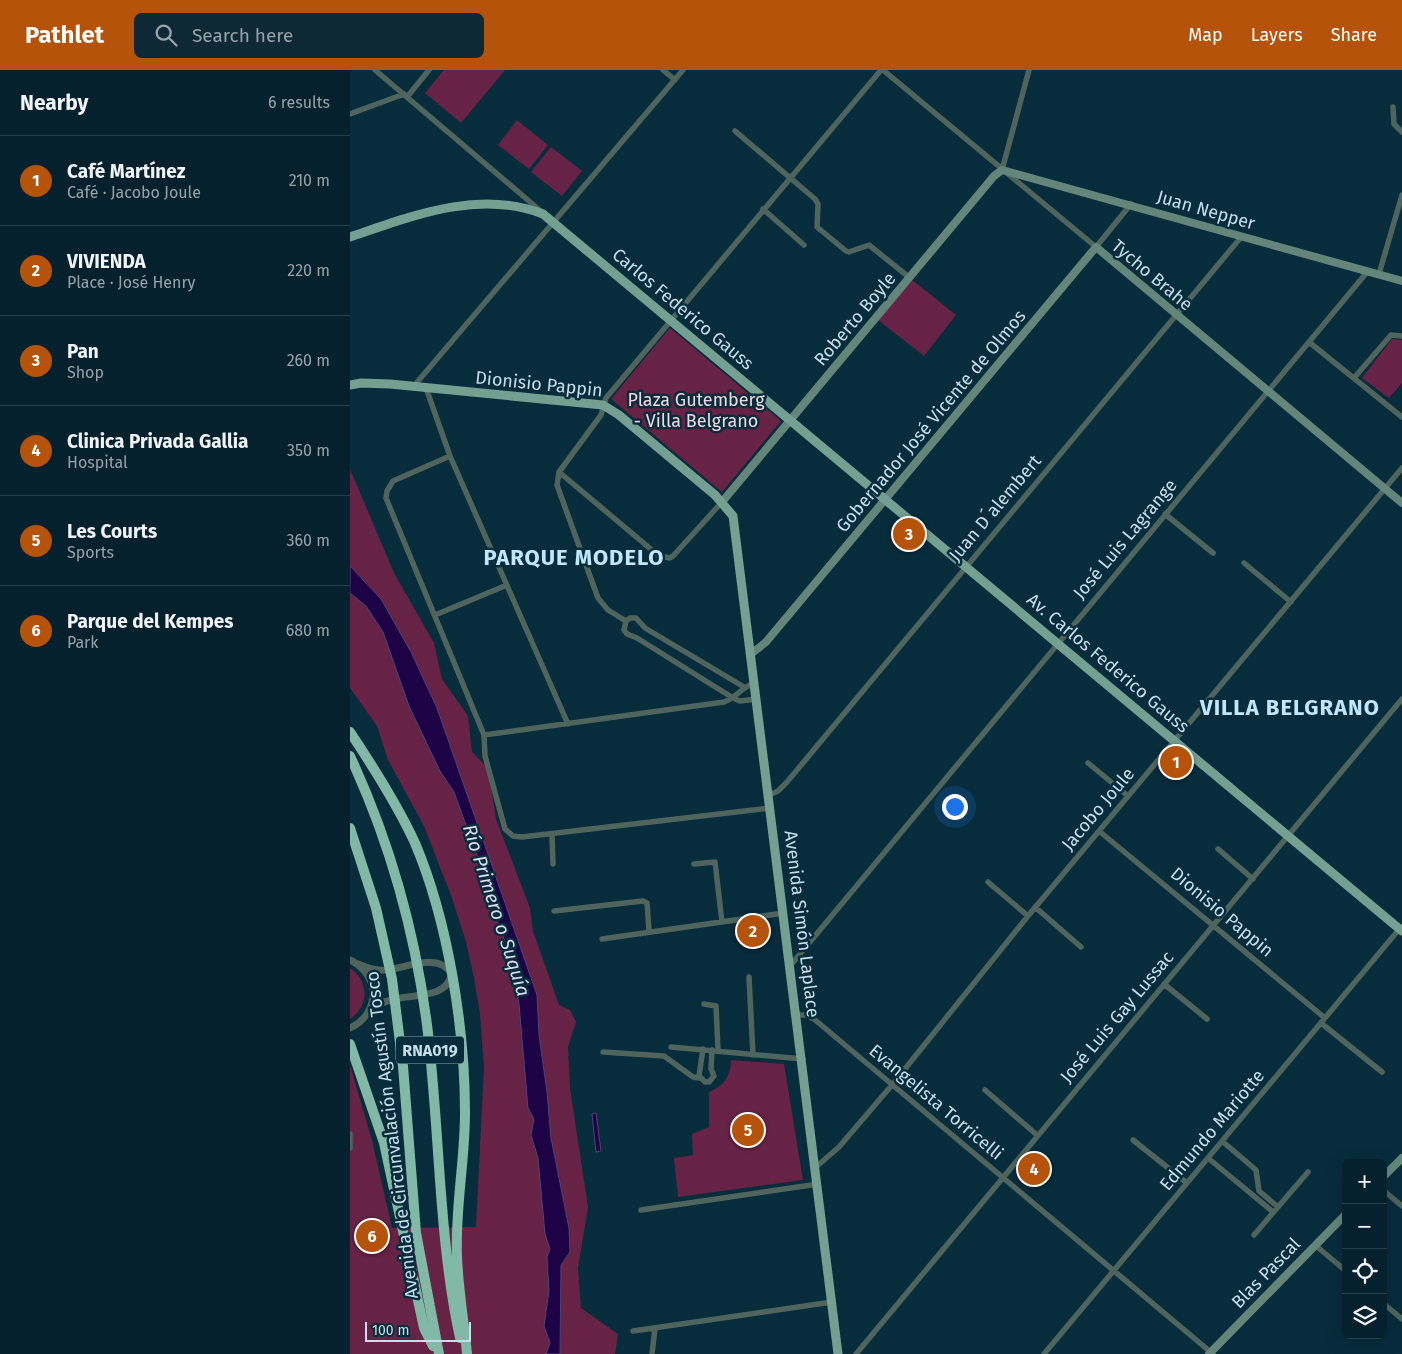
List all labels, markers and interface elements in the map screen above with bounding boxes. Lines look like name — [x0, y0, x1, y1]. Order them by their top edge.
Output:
search box — [134, 13, 484, 58]
text: Pathlet — [25, 21, 104, 49]
icon: search — [152, 21, 180, 49]
text: Search here — [192, 24, 293, 47]
text: Map — [1188, 24, 1223, 46]
text: Layers — [1251, 24, 1303, 46]
text: Share — [1331, 24, 1377, 46]
text: Nearby — [20, 90, 88, 116]
text: 6 results — [268, 93, 330, 112]
text: Café Martínez — [67, 160, 185, 183]
text: 1 — [32, 171, 40, 190]
text: 210 m — [289, 171, 330, 190]
text: Café · Jacobo Joule — [67, 183, 201, 202]
street label: Juan Nepper — [1154, 185, 1258, 235]
street label: Tycho Brahe — [1107, 235, 1197, 315]
street label: Carlos Federico Gauss — [608, 243, 758, 375]
text: VIVIENDA — [67, 250, 146, 273]
text: 2 — [32, 261, 40, 280]
text: 220 m — [287, 261, 330, 280]
street label: Roberto Boyle — [810, 268, 900, 370]
text: Place · José Henry — [67, 273, 196, 292]
street label: Gobernador José Vicente de Olmos — [831, 305, 1031, 537]
text: Pan — [67, 340, 99, 363]
text: 3 — [32, 351, 40, 370]
text: 260 m — [287, 351, 330, 370]
text: Shop — [67, 363, 104, 382]
street label: Dionisio Pappin — [474, 366, 604, 402]
park label: Plaza Gutemberg - Villa Belgrano — [627, 389, 765, 432]
text: Clinica Privada Gallia — [67, 430, 248, 453]
text: 4 — [31, 441, 41, 460]
text: 350 m — [287, 441, 330, 460]
street label: Juan D´alembert — [944, 450, 1046, 566]
text: Hospital — [67, 453, 128, 472]
street label: José Luis Lagrange — [1068, 475, 1182, 603]
pin: 3 — [893, 515, 925, 553]
text: Les Courts — [67, 520, 157, 543]
text: 5 — [32, 531, 40, 550]
text: 360 m — [287, 531, 330, 550]
text: Sports — [67, 543, 114, 562]
district label: PARQUE MODELO — [483, 544, 665, 571]
street label: Av. Carlos Federico Gauss — [1022, 589, 1194, 737]
text: Parque del Kempes — [67, 610, 233, 633]
text: 6 — [31, 621, 41, 640]
text: 680 m — [286, 621, 330, 640]
text: Park — [67, 633, 99, 652]
district label: VILLA BELGRANO — [1199, 694, 1380, 721]
pin: 1 — [1160, 743, 1192, 781]
street label: Jacobo Joule — [1057, 763, 1139, 855]
your location — [942, 794, 968, 820]
water label: Río Primero o Suquía — [458, 821, 535, 999]
street label: Avenida Simón Laplace — [780, 829, 824, 1019]
street label: Dionisio Pappin — [1166, 862, 1278, 962]
pin: 2 — [737, 912, 769, 950]
street label: José Luis Gay Lussac — [1056, 946, 1179, 1087]
street label: Avenida de Circunvalación Agustín Tosco — [361, 970, 423, 1300]
road number: RNA019 — [396, 1036, 464, 1064]
street label: Evangelista Torricelli — [864, 1040, 1008, 1164]
street label: Edmundo Mariotte — [1155, 1065, 1269, 1195]
pin: 5 — [732, 1111, 764, 1149]
pin: 4 — [1018, 1150, 1050, 1188]
map controls — [1342, 1159, 1387, 1339]
button: + — [1342, 1159, 1387, 1204]
button: − — [1342, 1204, 1387, 1249]
pin: 6 — [356, 1217, 388, 1255]
street label: Blas Pascal — [1227, 1233, 1305, 1313]
button: locate — [1342, 1249, 1387, 1294]
button: layers — [1342, 1294, 1387, 1339]
scale bar — [365, 1319, 471, 1342]
text: 100 m — [372, 1322, 409, 1339]

